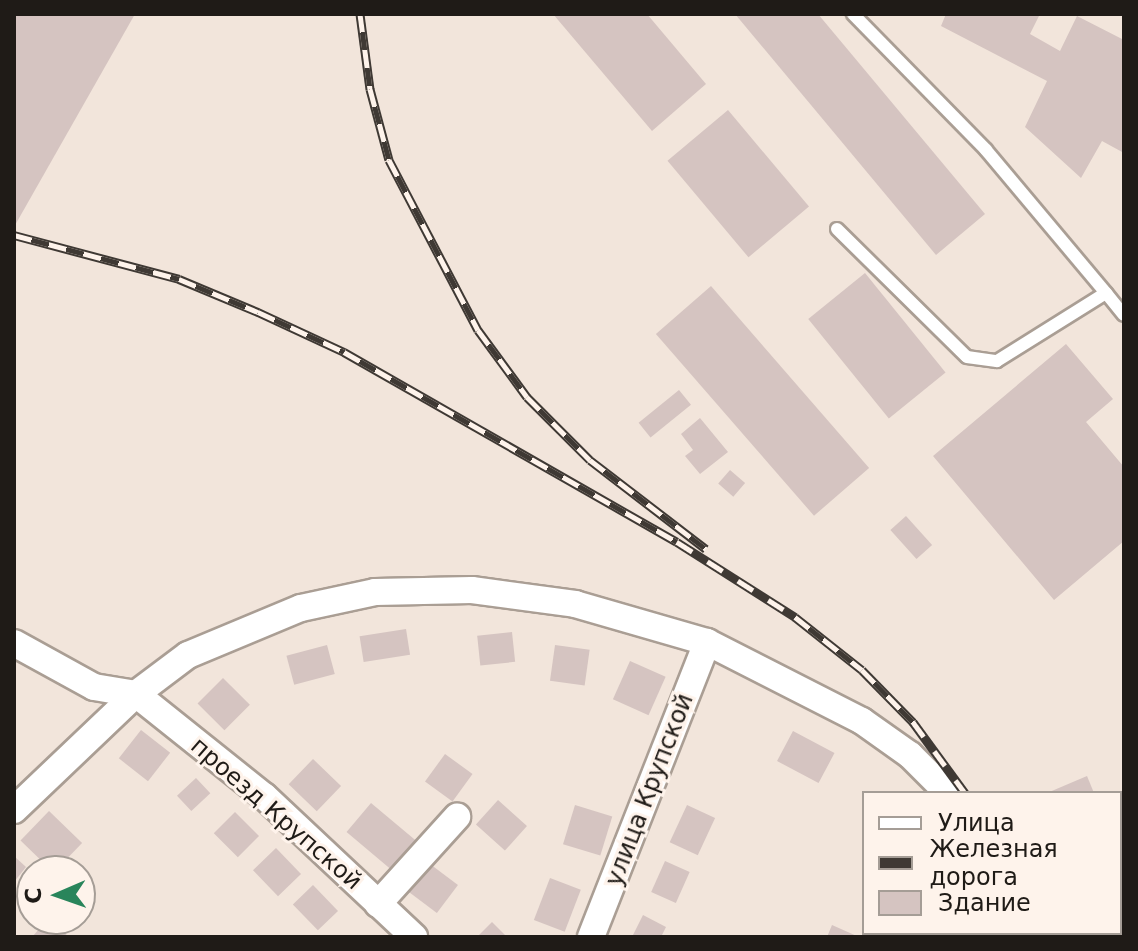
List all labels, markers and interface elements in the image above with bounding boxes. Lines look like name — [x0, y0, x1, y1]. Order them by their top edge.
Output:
street label: улица Крупской — [600, 690, 700, 890]
street label: проезд Крупской — [184, 732, 368, 896]
legend — [862, 791, 1122, 935]
text: Улица — [938, 809, 1015, 837]
text: Железная дорога — [929, 835, 1058, 891]
north arrow — [16, 855, 96, 935]
text: С — [21, 887, 46, 904]
text: Здание — [938, 889, 1031, 917]

